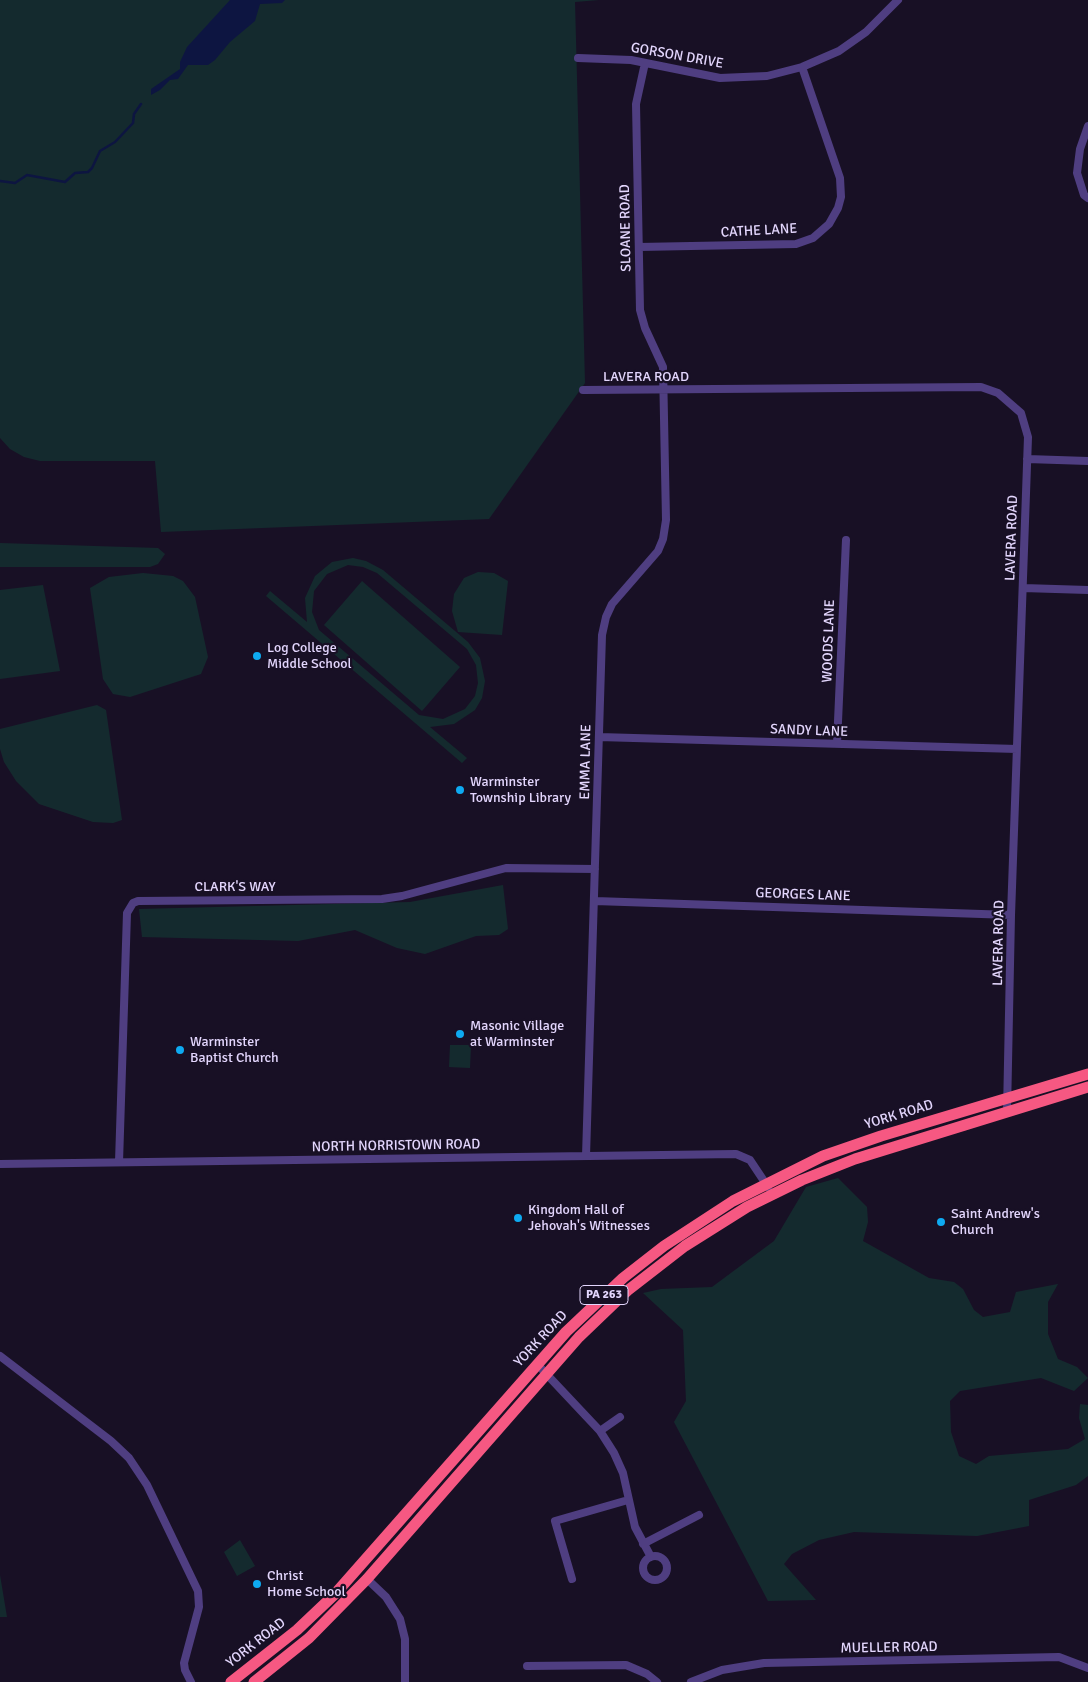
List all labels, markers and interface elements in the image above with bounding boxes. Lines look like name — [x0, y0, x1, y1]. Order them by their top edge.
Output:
street label: GORSON DRIVE — [629, 40, 725, 72]
street label: SLOANE ROAD — [617, 184, 635, 272]
street label: CATHE LANE — [720, 221, 798, 241]
street label: LAVERA ROAD — [603, 369, 689, 385]
street label: LAVERA ROAD — [1002, 495, 1022, 581]
street label: WOODS LANE — [819, 599, 839, 683]
place label: Log College Middle School — [267, 640, 352, 672]
marker: Log College Middle School — [251, 650, 263, 662]
street label: SANDY LANE — [770, 721, 848, 741]
street label: EMMA LANE — [577, 724, 595, 800]
place label: Warminster Township Library — [470, 774, 571, 806]
marker: Warminster Township Library — [454, 784, 466, 796]
street label: CLARK'S WAY — [194, 879, 276, 895]
street label: GEORGES LANE — [755, 885, 851, 905]
street label: LAVERA ROAD — [990, 900, 1008, 986]
place label: Masonic Village at Warminster — [470, 1018, 564, 1050]
marker: Masonic Village at Warminster — [454, 1028, 466, 1040]
place label: Warminster Baptist Church — [190, 1034, 279, 1066]
marker: Warminster Baptist Church — [174, 1044, 186, 1056]
street label: YORK ROAD — [863, 1097, 935, 1133]
street label: NORTH NORRISTOWN ROAD — [312, 1136, 480, 1156]
place label: Kingdom Hall of Jehovah's Witnesses — [528, 1202, 650, 1234]
place label: Saint Andrew's Church — [951, 1206, 1040, 1238]
marker: Kingdom Hall of Jehovah's Witnesses — [512, 1212, 524, 1224]
marker: Saint Andrew's Church — [935, 1216, 947, 1228]
road number: PA 263 — [580, 1286, 628, 1304]
street label: YORK ROAD — [511, 1307, 571, 1371]
place label: Christ Home School — [267, 1568, 346, 1600]
marker: Christ Home School — [251, 1578, 263, 1590]
street label: YORK ROAD — [223, 1615, 289, 1671]
street label: MUELLER ROAD — [840, 1639, 938, 1657]

